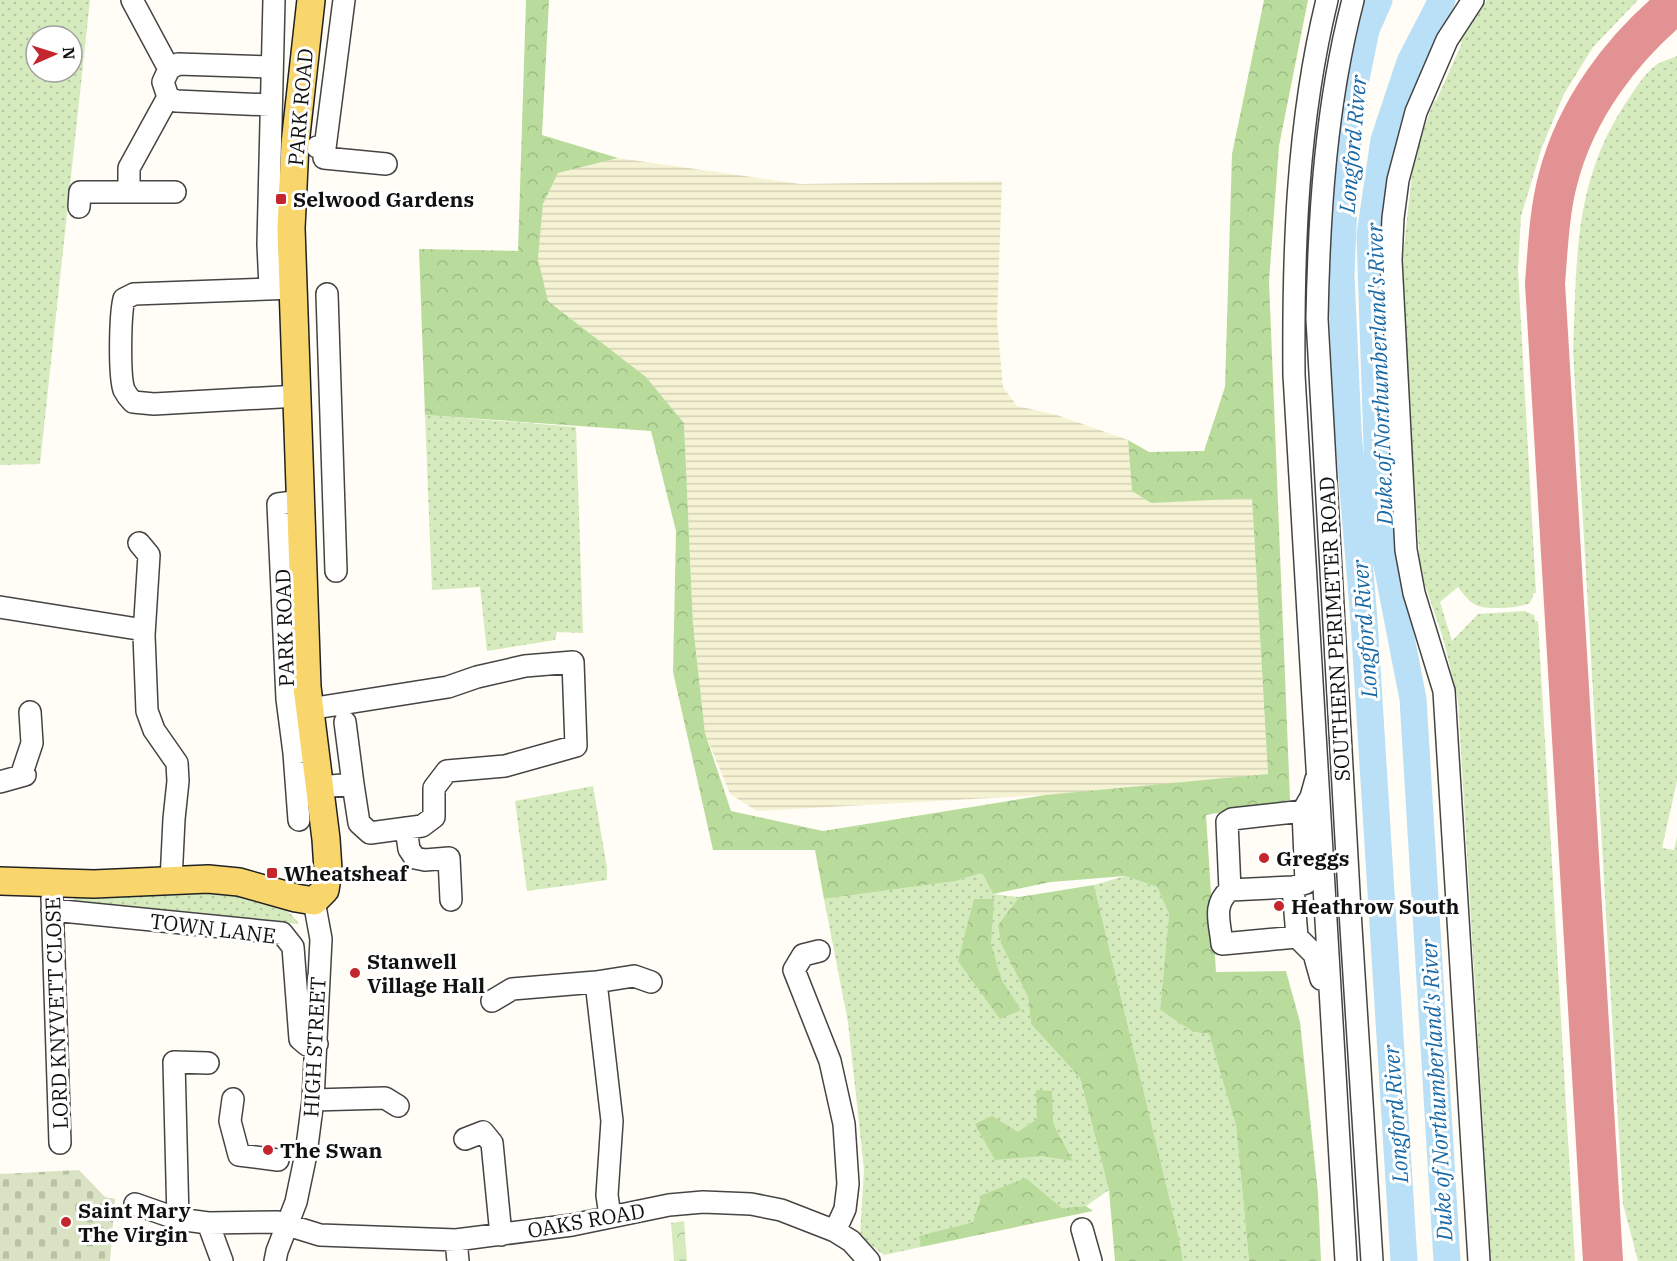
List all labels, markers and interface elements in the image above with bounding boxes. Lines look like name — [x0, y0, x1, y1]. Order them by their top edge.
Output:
north arrow — [24, 24, 84, 84]
text: N — [59, 46, 79, 60]
street label: PARK ROAD — [281, 47, 319, 167]
water label: Longford River — [1331, 72, 1373, 215]
place label: Selwood Gardens — [293, 185, 474, 213]
marker: Selwood Gardens — [274, 192, 288, 206]
water label: Duke of Northumberland's River — [1359, 221, 1399, 526]
street label: SOUTHERN PERIMETER ROAD — [1312, 476, 1356, 782]
water label: Longford River — [1345, 558, 1383, 700]
street label: PARK ROAD — [268, 569, 300, 687]
place label: Greggs — [1276, 844, 1350, 872]
marker: Greggs — [1257, 851, 1271, 865]
place label: Wheatsheaf — [284, 859, 410, 887]
marker: Wheatsheaf — [265, 866, 279, 880]
place label: Heathrow South — [1291, 892, 1460, 920]
street label: LORD KNYVETT CLOSE — [38, 896, 74, 1130]
marker: Heathrow South — [1272, 899, 1286, 913]
street label: TOWN LANE — [148, 906, 278, 950]
water label: Duke of Northumberland's River — [1414, 937, 1458, 1243]
place label: Stanwell Village Hall — [367, 947, 485, 999]
marker: Stanwell Village Hall — [348, 966, 362, 980]
street label: HIGH STREET — [296, 976, 332, 1118]
water label: Longford River — [1376, 1043, 1414, 1185]
place label: The Swan — [280, 1136, 383, 1164]
marker: The Swan — [261, 1143, 275, 1157]
place label: Saint Mary The Virgin — [78, 1196, 191, 1248]
street label: OAKS ROAD — [525, 1196, 647, 1244]
marker: Saint Mary The Virgin — [59, 1215, 73, 1229]

